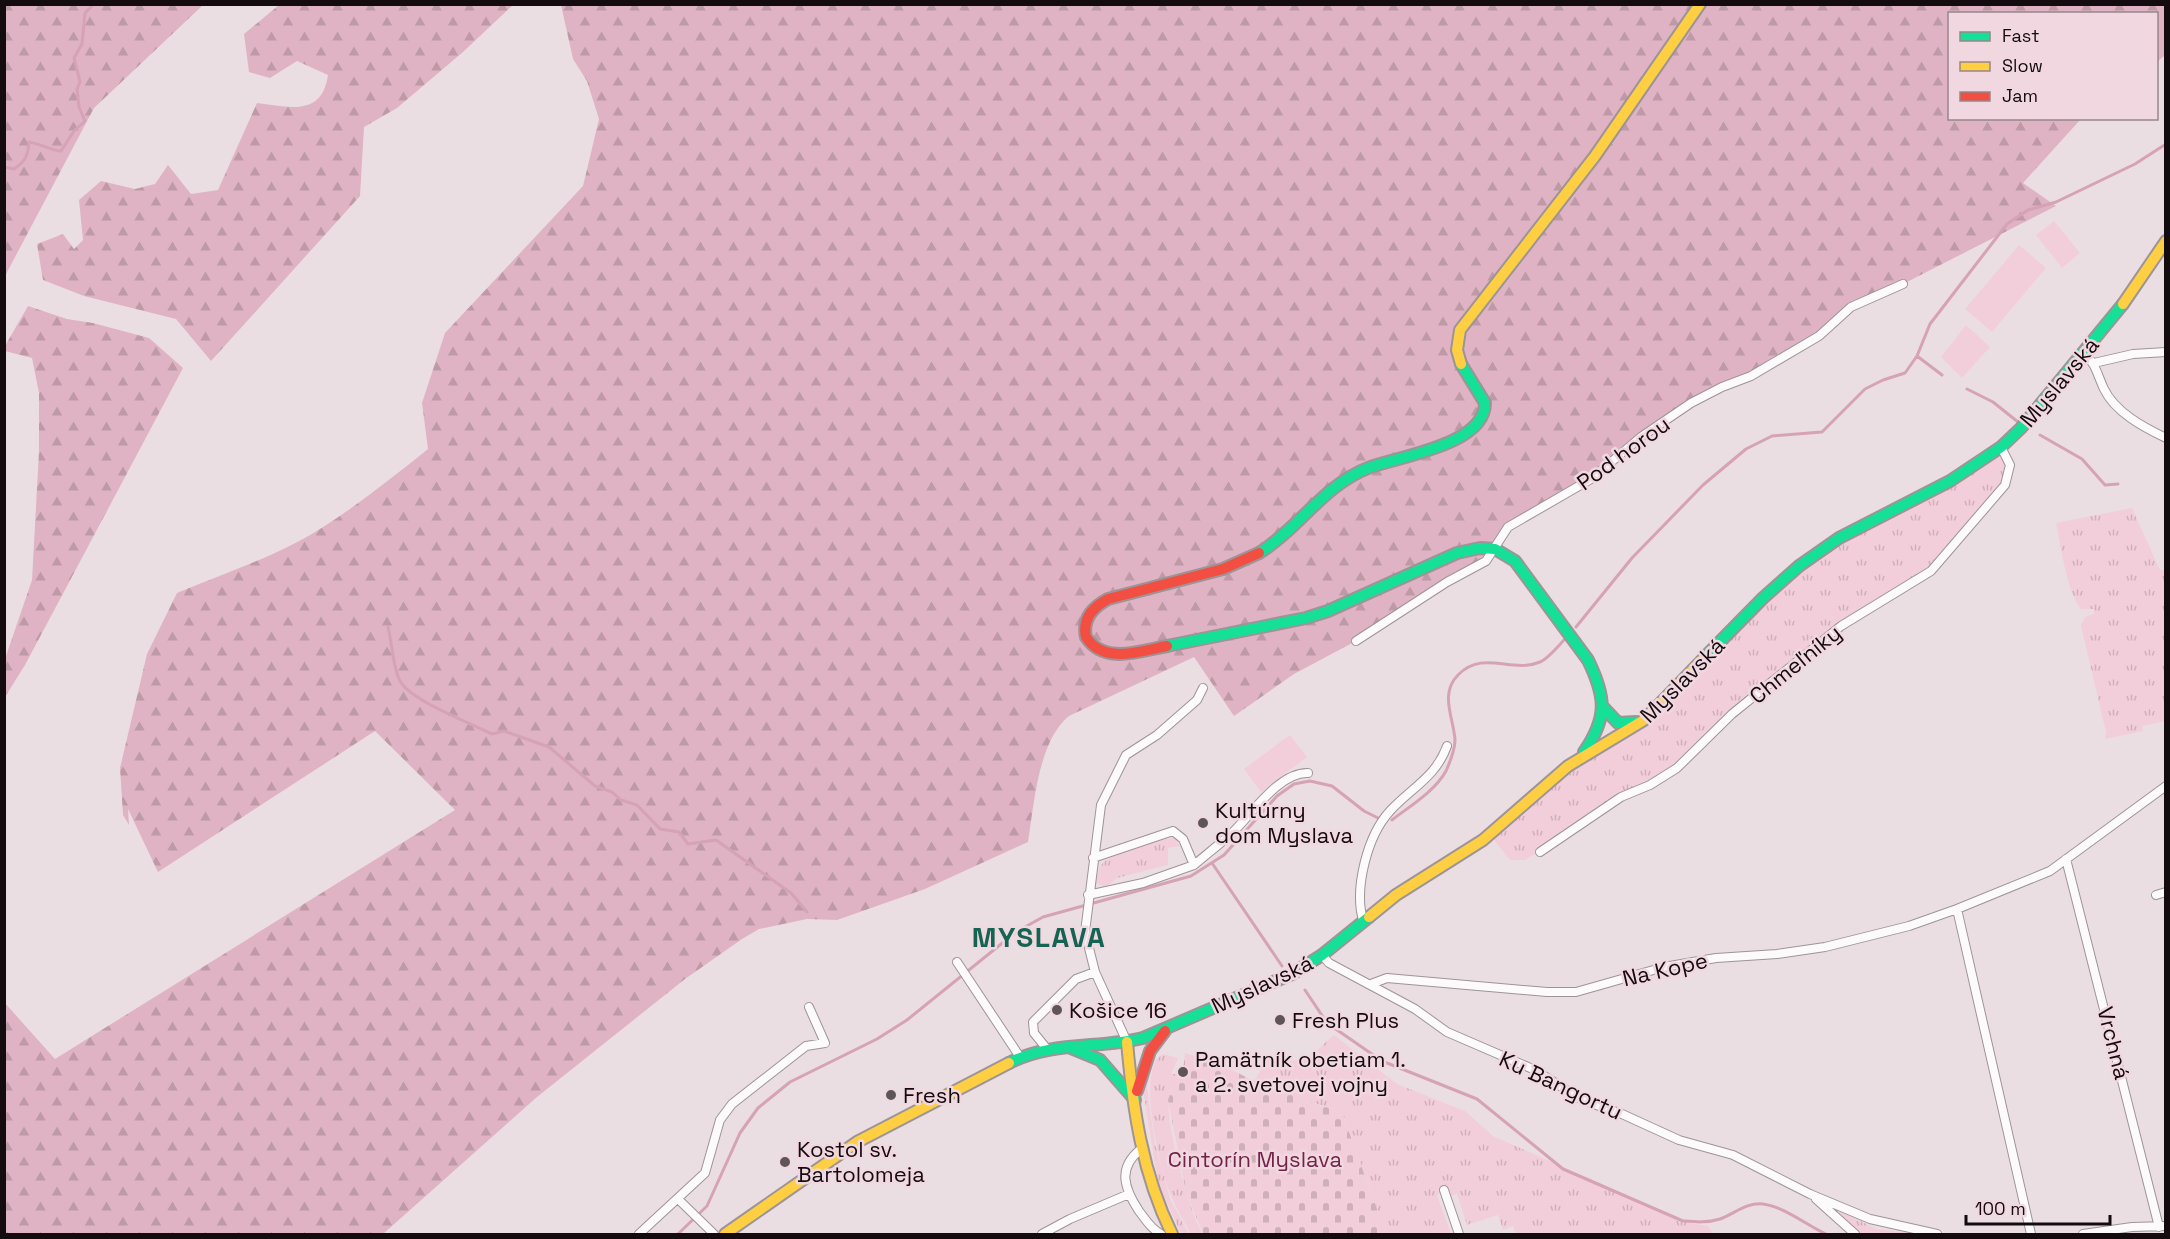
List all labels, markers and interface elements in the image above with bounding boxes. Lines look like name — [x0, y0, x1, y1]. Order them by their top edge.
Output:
legend — [1948, 12, 2158, 120]
text: Fast — [2002, 24, 2039, 47]
text: Slow — [2002, 54, 2043, 77]
text: Jam — [2002, 84, 2038, 107]
street label: Myslavská — [2013, 331, 2105, 433]
street label: Pod horou — [1571, 410, 1675, 496]
street label: Chmeľníky — [1743, 618, 1847, 710]
street label: Myslavská — [1634, 631, 1731, 728]
place label: Kultúrny dom Myslava — [1215, 796, 1353, 849]
marker: Kultúrny dom Myslava — [1196, 816, 1210, 830]
district label: MYSLAVA — [972, 919, 1106, 955]
street label: Na Kope — [1620, 946, 1710, 992]
street label: Myslavská — [1207, 948, 1318, 1020]
place label: Košice 16 — [1069, 996, 1167, 1024]
marker: Košice 16 — [1050, 1003, 1064, 1017]
street label: Vrchná — [2091, 1004, 2137, 1083]
place label: Fresh Plus — [1292, 1006, 1399, 1034]
marker: Fresh Plus — [1273, 1013, 1287, 1027]
street label: Ku Bangortu — [1495, 1044, 1627, 1126]
place label: Pamätník obetiam 1. a 2. svetovej vojny — [1195, 1045, 1406, 1098]
marker: Pamätník obetiam 1. a 2. svetovej vojny — [1176, 1065, 1190, 1079]
place label: Fresh — [903, 1081, 961, 1109]
marker: Fresh — [884, 1088, 898, 1102]
place label: Kostol sv. Bartolomeja — [797, 1135, 925, 1188]
park label: Cintorín Myslava — [1168, 1145, 1343, 1173]
marker: Kostol sv. Bartolomeja — [778, 1155, 792, 1169]
scale bar — [1966, 1188, 2110, 1226]
text: 100 m — [1975, 1197, 2026, 1220]

